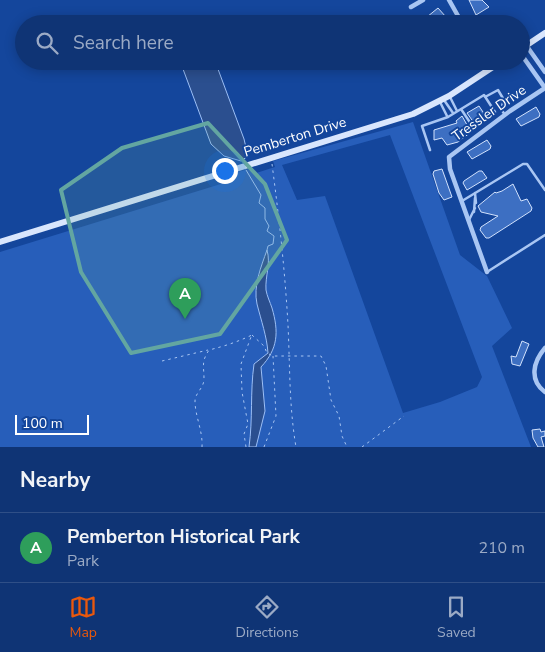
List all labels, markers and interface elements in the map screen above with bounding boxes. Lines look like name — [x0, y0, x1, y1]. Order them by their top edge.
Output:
search box — [15, 15, 530, 70]
icon: search — [33, 29, 61, 57]
text: Search here — [73, 30, 174, 56]
street label: Tressler Drive — [448, 80, 530, 146]
street label: Pemberton Drive — [241, 112, 349, 162]
your location — [212, 158, 238, 184]
pin: A — [169, 278, 201, 319]
scale bar — [15, 412, 89, 435]
text: 100 m — [22, 414, 63, 433]
text: Nearby — [20, 466, 90, 494]
text: Pemberton Historical Park — [67, 524, 300, 550]
text: A — [30, 537, 42, 559]
text: 210 m — [478, 537, 525, 559]
text: Park — [67, 550, 99, 572]
tab: Map — [69, 593, 97, 642]
tab: Directions — [236, 593, 299, 642]
tab: Saved — [437, 593, 476, 642]

